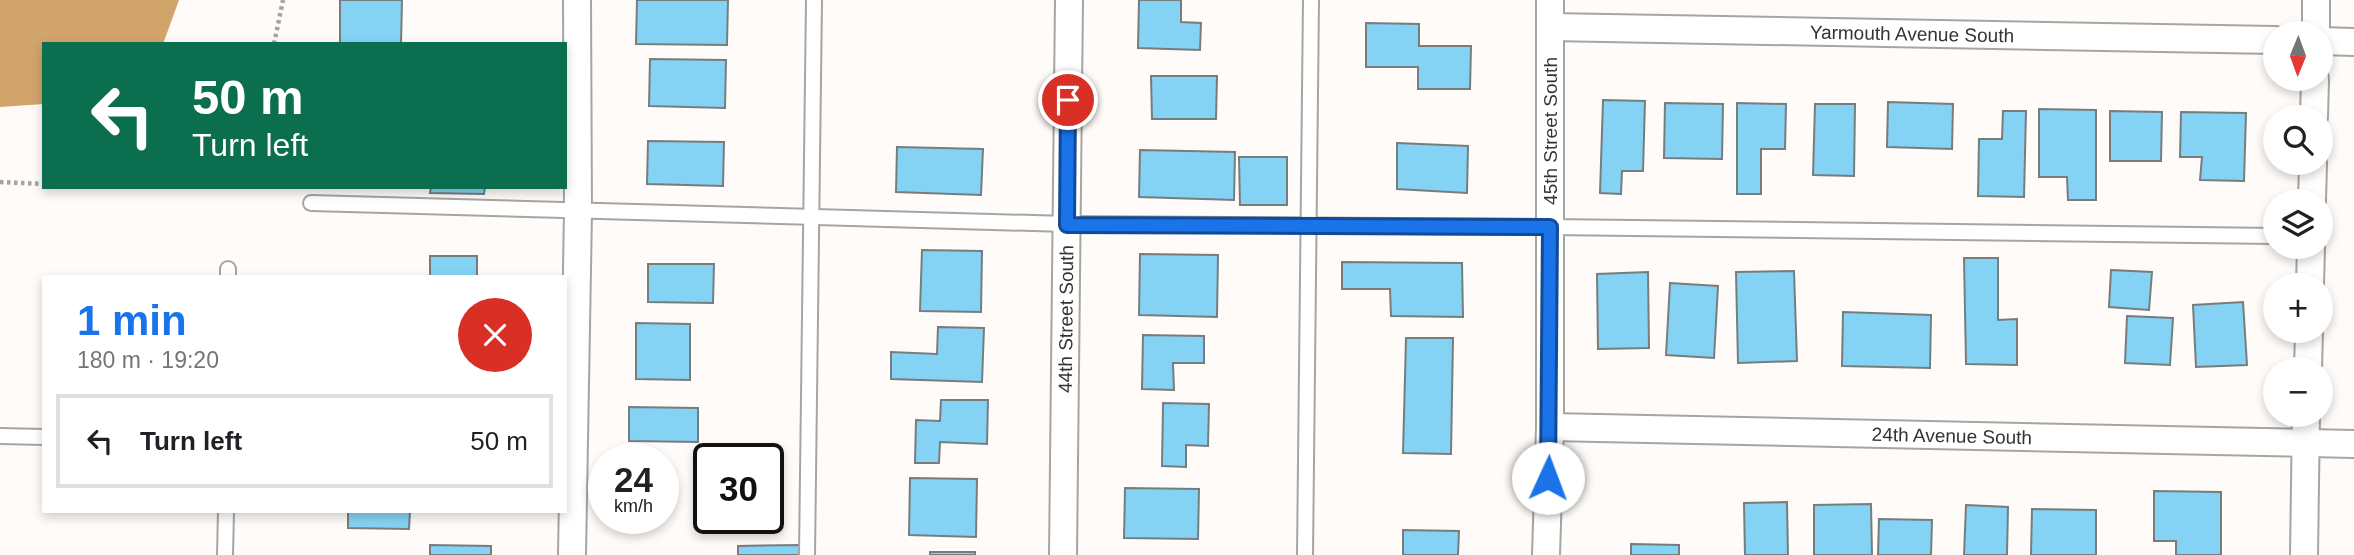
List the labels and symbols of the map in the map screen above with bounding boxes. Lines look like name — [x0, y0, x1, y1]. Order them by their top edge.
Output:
street label: Yarmouth Avenue South — [1810, 21, 2014, 46]
north arrow — [2263, 21, 2333, 91]
street label: 45th Street South — [1540, 57, 1561, 205]
pin — [1038, 70, 1098, 130]
street label: 44th Street South — [1054, 245, 1077, 393]
street label: 24th Avenue South — [1872, 423, 2032, 448]
position arrow — [1511, 441, 1585, 515]
speed limit sign: 30 — [693, 443, 784, 534]

